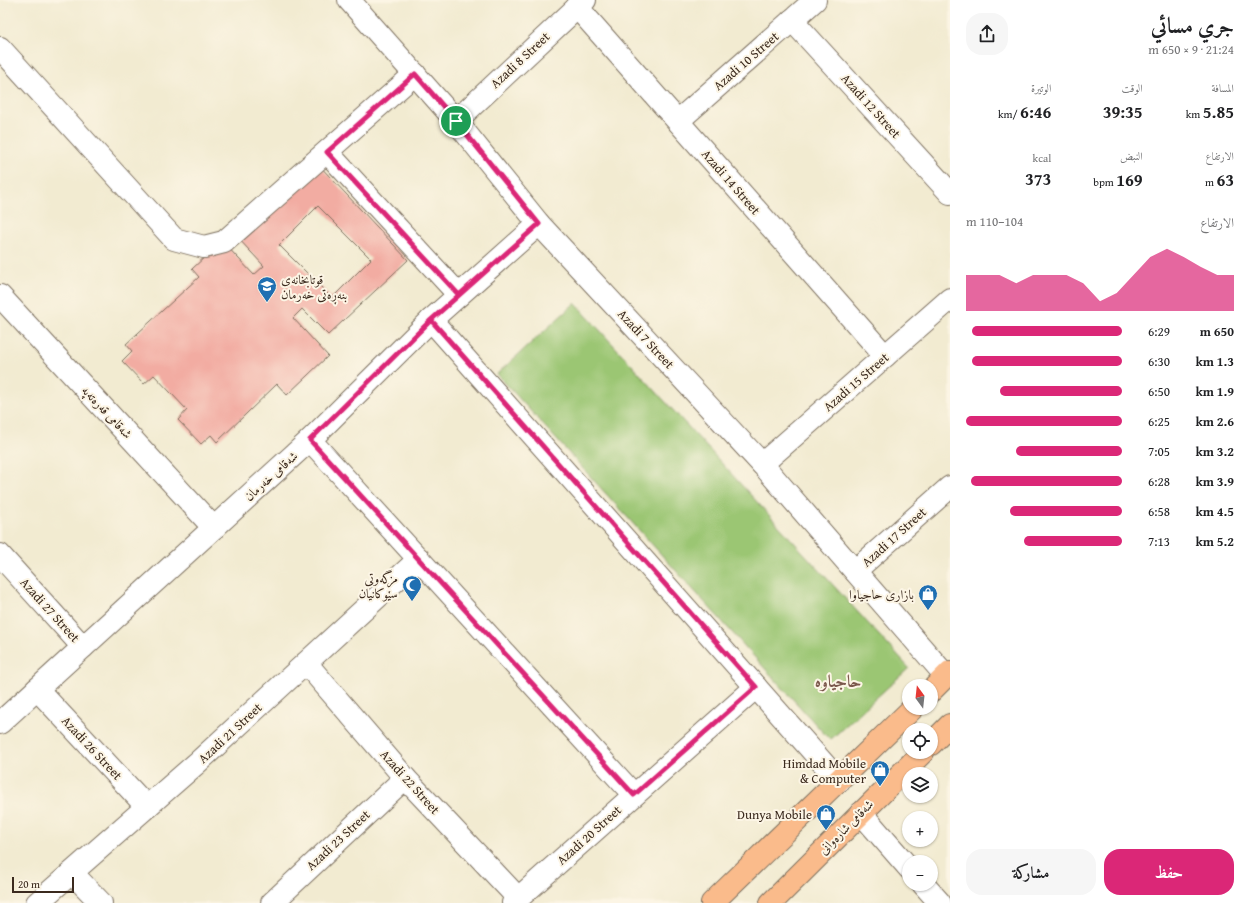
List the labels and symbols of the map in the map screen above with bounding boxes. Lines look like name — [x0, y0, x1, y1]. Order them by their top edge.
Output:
street label: Azadi 8 Street — [486, 27, 554, 93]
street label: Azadi 10 Street — [709, 27, 783, 95]
street label: Azadi 12 Street — [837, 69, 906, 143]
pin — [439, 104, 473, 138]
street label: Azadi 14 Street — [697, 145, 765, 219]
place label: قوتابخانەی بنەڕەتی خەرمان — [281, 270, 347, 305]
school or university icon: قوتابخانەی بنەڕەتی خەرمان — [256, 275, 278, 303]
street label: Azadi 7 Street — [613, 305, 679, 373]
street label: Azadi 15 Street — [819, 348, 893, 416]
street label: شەقامی قەرەتەپە — [77, 381, 137, 443]
street label: شەقامی خەرمان — [240, 447, 302, 505]
street label: Azadi 17 Street — [857, 502, 931, 571]
place label: مزگەوتی سێوکانیان — [359, 569, 398, 603]
street label: Azadi 27 Street — [16, 573, 85, 647]
mosque icon: مزگەوتی سێوکانیان — [401, 574, 423, 602]
shop icon: بازاری حاجیاوا — [917, 583, 939, 611]
place label: بازاری حاجیاوا — [849, 585, 914, 604]
district label: حاجیاوە — [815, 668, 861, 693]
north arrow — [902, 679, 938, 715]
street label: Azadi 21 Street — [194, 698, 267, 768]
street label: Azadi 26 Street — [57, 712, 127, 785]
street label: Azadi 22 Street — [376, 745, 445, 819]
place label: Himdad Mobile & Computer — [783, 754, 867, 788]
shop icon: Himdad Mobile & Computer — [869, 759, 891, 787]
street label: شەقامی شارەوانی — [814, 795, 878, 859]
street label: Azadi 20 Street — [552, 800, 626, 869]
shop icon: Dunya Mobile — [815, 803, 837, 831]
street label: Azadi 23 Street — [302, 805, 375, 875]
place label: Dunya Mobile — [737, 805, 812, 824]
scale bar — [12, 875, 74, 894]

